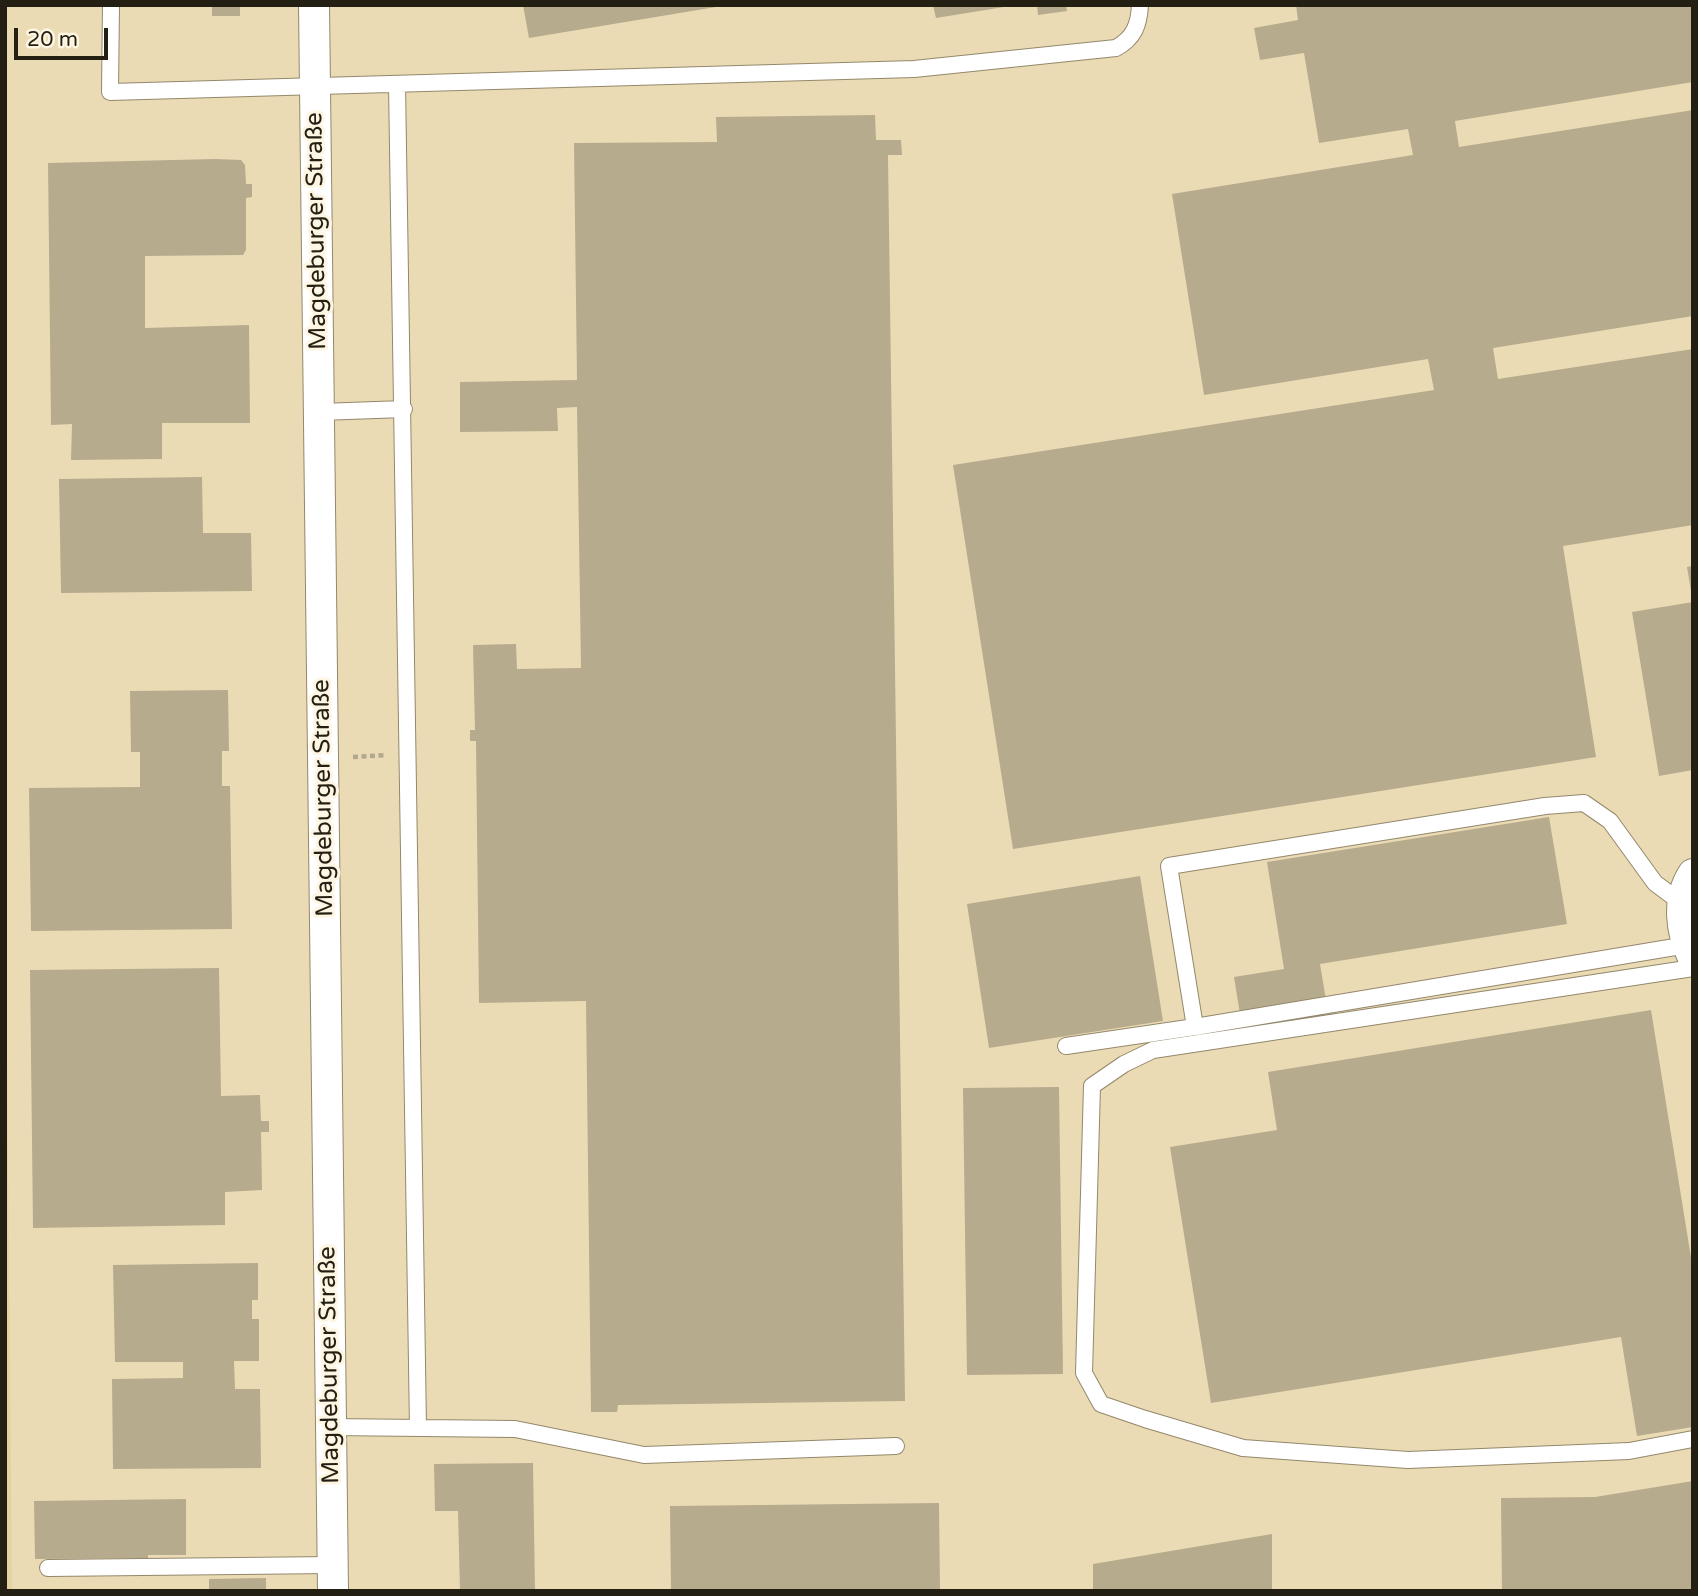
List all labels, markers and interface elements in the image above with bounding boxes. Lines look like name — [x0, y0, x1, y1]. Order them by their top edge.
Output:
scale bar — [18, 14, 112, 58]
text: 20 m — [27, 27, 78, 52]
street label: Magdeburger Straße — [301, 112, 333, 350]
street label: Magdeburger Straße — [308, 679, 340, 917]
street label: Magdeburger Straße — [314, 1246, 346, 1484]

